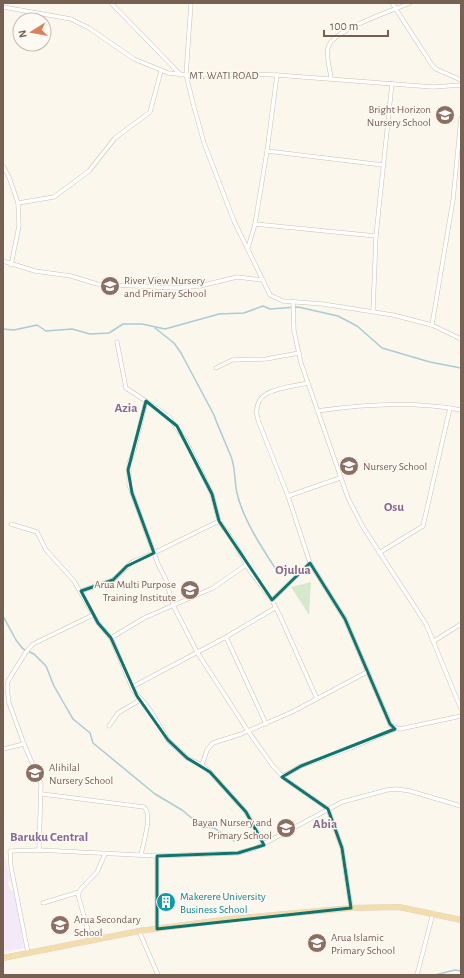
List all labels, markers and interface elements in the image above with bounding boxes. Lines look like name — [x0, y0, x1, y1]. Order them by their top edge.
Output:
north arrow — [12, 12, 52, 52]
scale bar — [324, 12, 388, 38]
text: 100 m — [330, 20, 358, 32]
text: N — [17, 29, 29, 39]
street label: MT. WATI ROAD — [189, 70, 259, 81]
place label: Bright Horizon Nursery School — [367, 104, 431, 128]
school or university icon: Bright Horizon Nursery School — [434, 104, 456, 126]
school or university icon: River View Nursery and Primary School — [99, 275, 121, 297]
place label: River View Nursery and Primary School — [124, 275, 206, 299]
district label: Azia — [115, 402, 137, 415]
school or university icon: Nursery School — [338, 455, 360, 477]
place label: Nursery School — [363, 461, 427, 472]
district label: Osu — [384, 501, 404, 514]
district label: Ojulua — [275, 564, 311, 577]
place label: Arua Multi Purpose Training Institute — [94, 579, 176, 603]
school or university icon: Arua Multi Purpose Training Institute — [179, 579, 201, 601]
school or university icon: Alihilal Nursery School — [24, 762, 46, 784]
place label: Alihilal Nursery School — [49, 762, 113, 786]
place label: Bayan Nursery and Primary School — [192, 817, 272, 841]
school or university icon: Bayan Nursery and Primary School — [275, 817, 297, 839]
district label: Abia — [313, 818, 337, 831]
district label: Baruku Central — [10, 831, 88, 844]
building icon: Makerere University Business School — [155, 891, 177, 913]
place label: Makerere University Business School — [180, 891, 266, 915]
school or university icon: Arua Secondary School — [49, 914, 71, 936]
place label: Arua Secondary School — [74, 914, 141, 938]
school or university icon: Arua Islamic Primary School — [306, 932, 328, 954]
place label: Arua Islamic Primary School — [331, 932, 395, 956]

